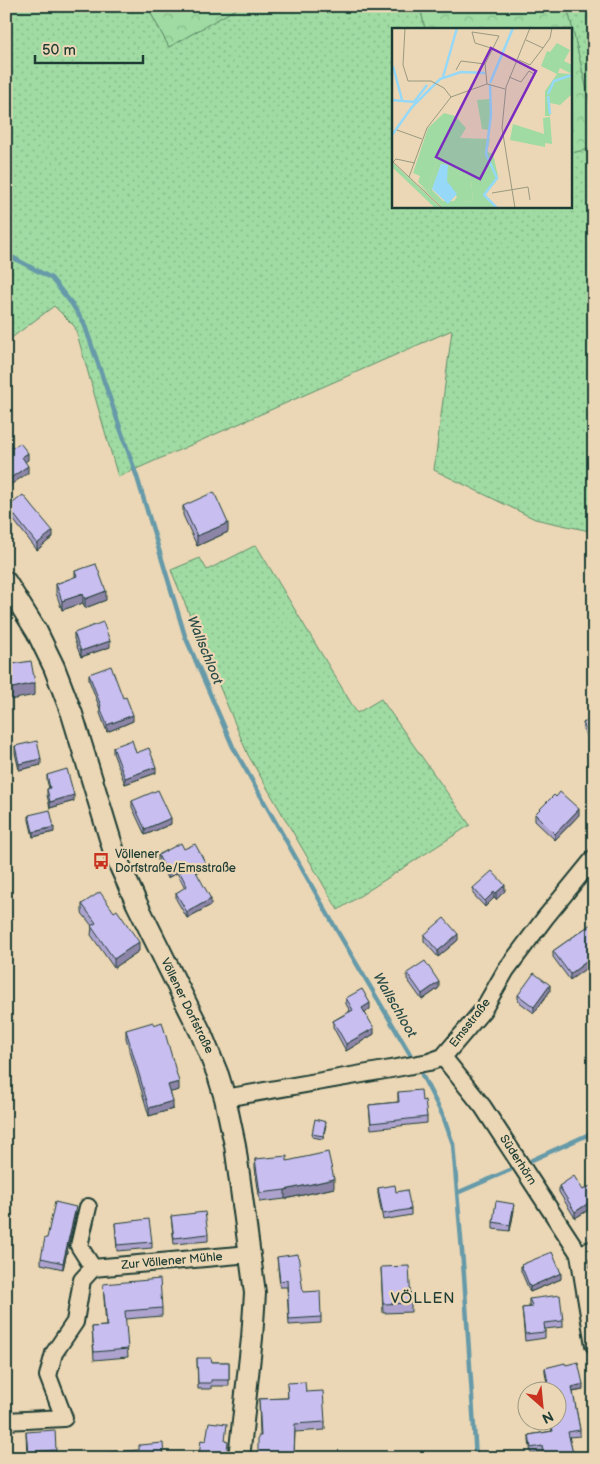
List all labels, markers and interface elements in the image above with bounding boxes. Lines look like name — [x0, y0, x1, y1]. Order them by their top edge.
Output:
inset map — [392, 28, 572, 208]
scale bar — [35, 32, 142, 64]
text: 50 m — [42, 41, 76, 60]
water label: Wallschloot — [184, 613, 227, 687]
place label: Völlener Dorfstraße/Emsstraße — [115, 847, 236, 876]
bus stop icon: Völlener Dorfstraße/Emsstraße — [91, 851, 111, 871]
street label: Völlener Dorfstraße — [157, 956, 217, 1056]
water label: Wallschloot — [370, 969, 421, 1041]
street label: Emsstraße — [446, 995, 494, 1051]
street label: Süderhörn — [496, 1132, 540, 1188]
street label: Zur Völlener Mühle — [120, 1249, 223, 1273]
district label: VÖLLEN — [390, 1289, 456, 1308]
north arrow — [518, 1382, 568, 1432]
text: N — [539, 1407, 556, 1427]

